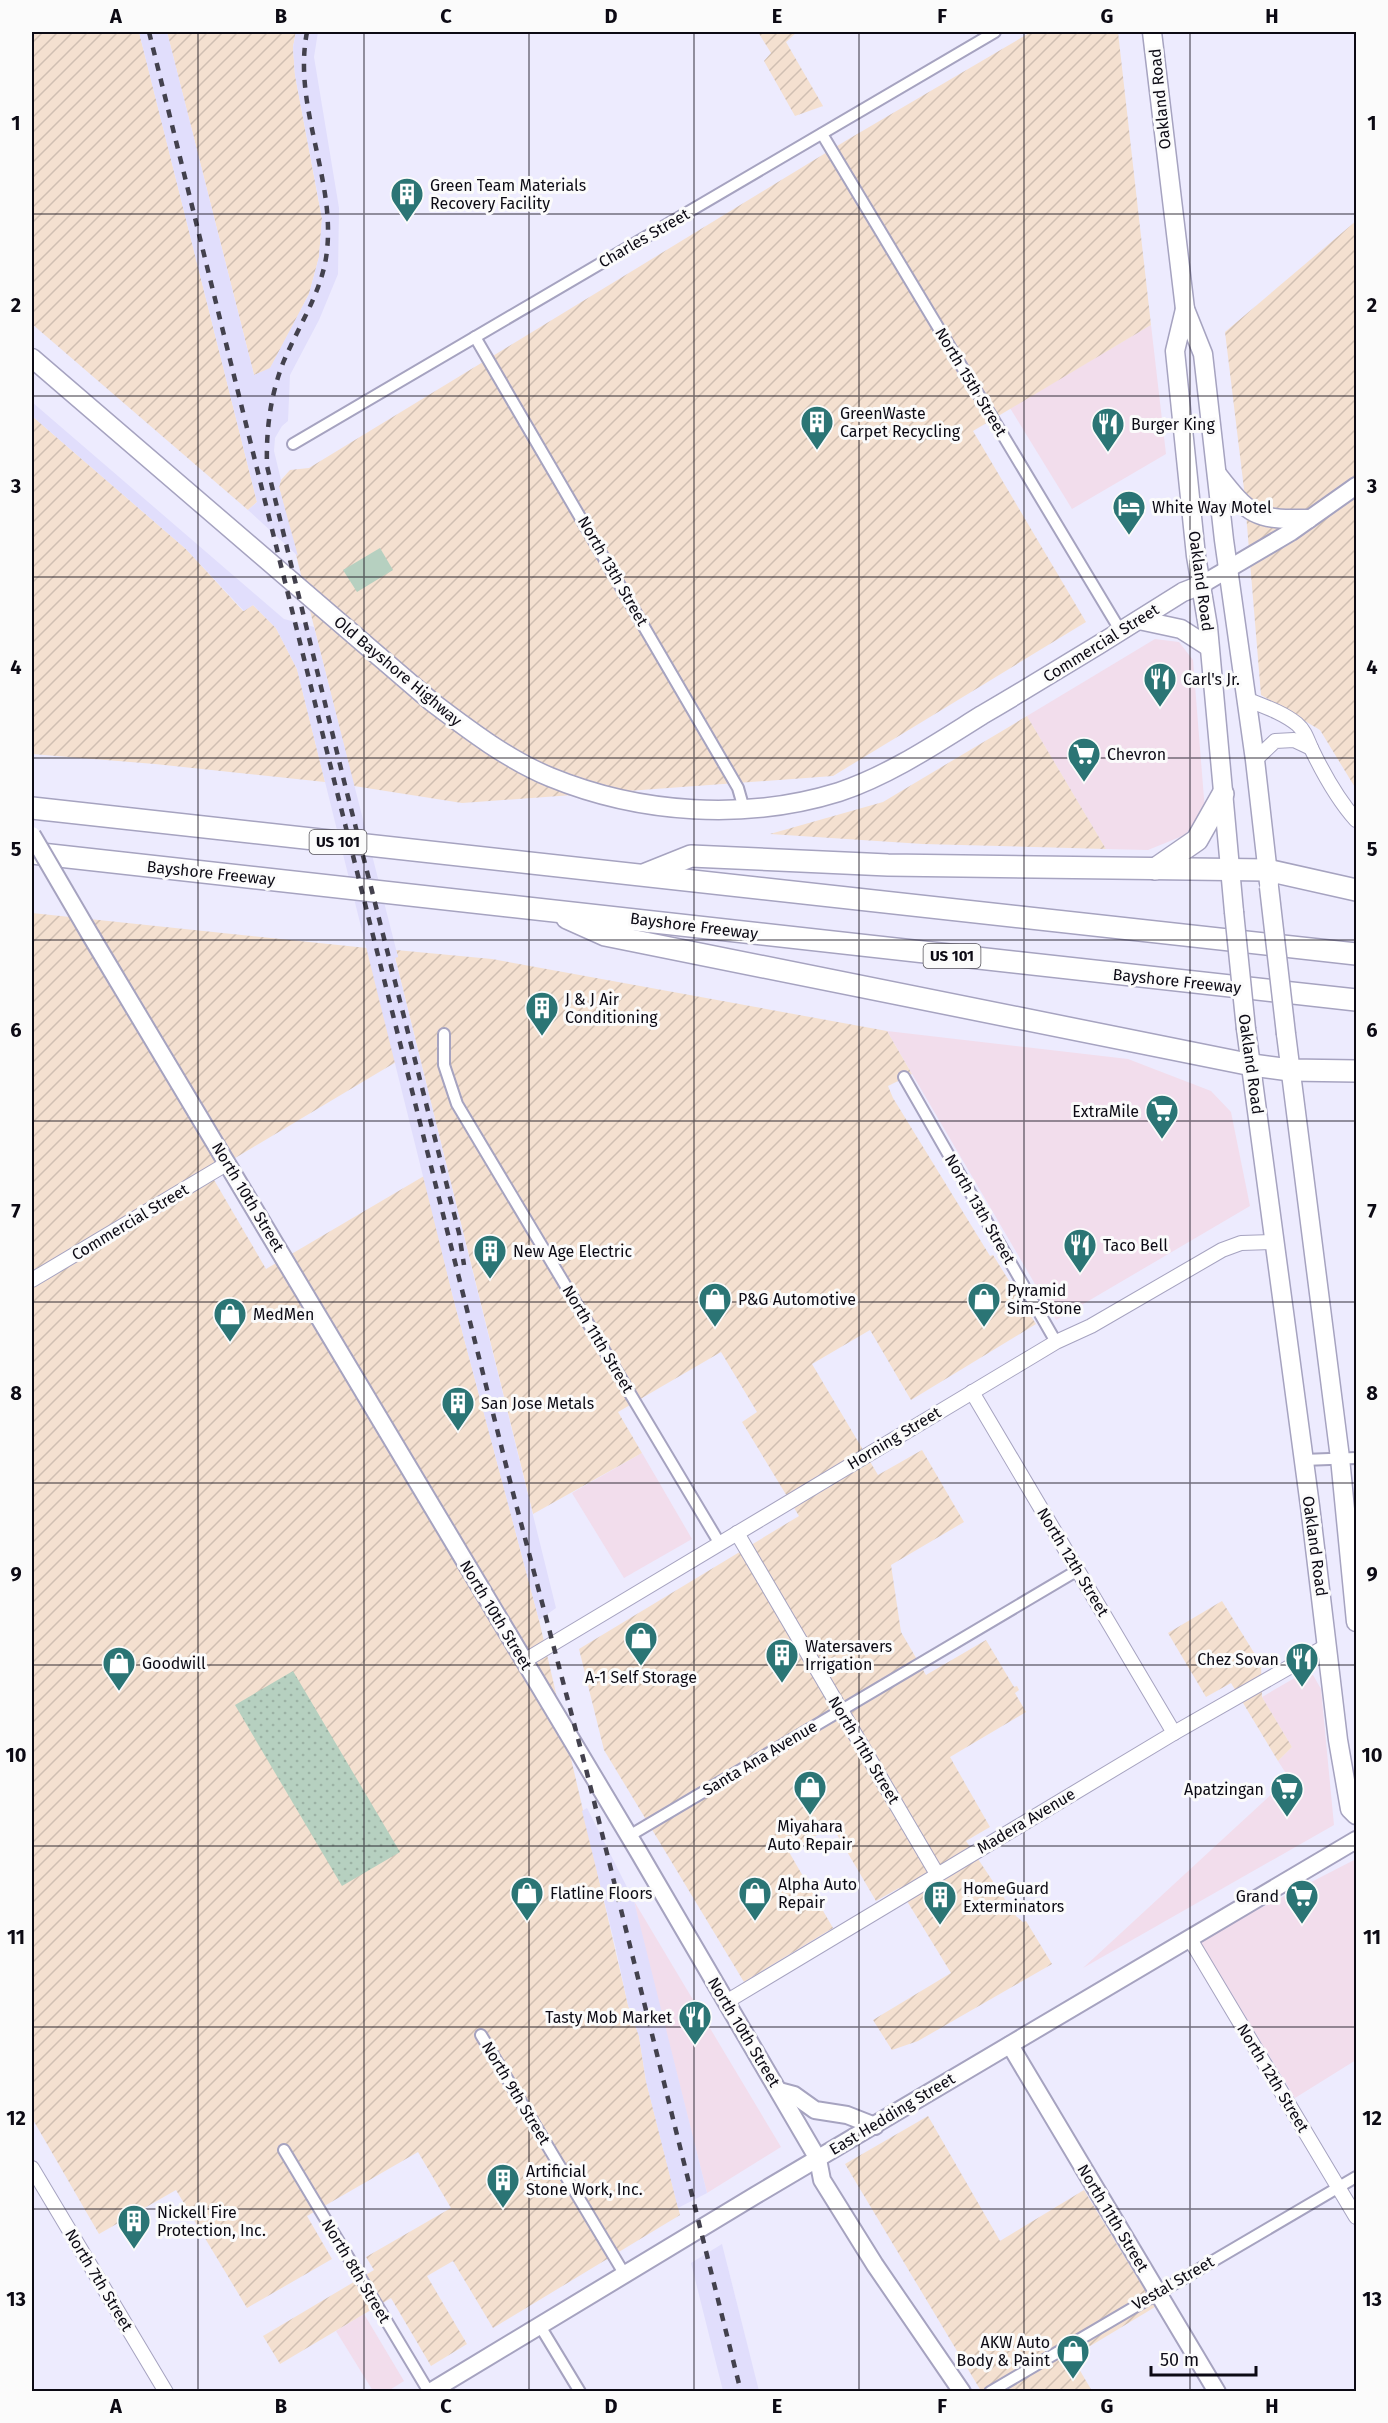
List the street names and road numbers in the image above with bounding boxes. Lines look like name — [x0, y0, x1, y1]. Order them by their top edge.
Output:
street label: Oakland Road — [1145, 48, 1175, 150]
street label: Charles Street — [595, 204, 693, 272]
street label: North 15th Street — [931, 324, 1011, 440]
street label: North 13th Street — [574, 513, 652, 629]
street label: Oakland Road — [1185, 530, 1217, 632]
street label: Commercial Street — [1040, 600, 1163, 686]
street label: Old Bayshore Highway — [330, 612, 466, 730]
road number: US 101 — [310, 830, 366, 854]
street label: Bayshore Freeway — [146, 857, 276, 889]
street label: Bayshore Freeway — [629, 909, 759, 943]
road number: US 101 — [924, 944, 980, 968]
street label: Bayshore Freeway — [1112, 965, 1242, 997]
street label: Oakland Road — [1235, 1013, 1267, 1115]
street label: North 10th Street — [208, 1139, 288, 1255]
street label: North 13th Street — [941, 1151, 1019, 1267]
street label: Commercial Street — [68, 1180, 192, 1264]
street label: North 11th Street — [558, 1282, 638, 1396]
street label: Horning Street — [844, 1403, 944, 1473]
street label: Oakland Road — [1299, 1495, 1331, 1597]
street label: North 12th Street — [1033, 1504, 1113, 1620]
street label: North 10th Street — [456, 1557, 536, 1673]
street label: North 11th Street — [824, 1693, 904, 1807]
street label: Santa Ana Avenue — [699, 1716, 821, 1800]
street label: Madera Avenue — [973, 1784, 1079, 1858]
street label: North 10th Street — [704, 1974, 784, 2090]
street label: North 12th Street — [1233, 2020, 1313, 2136]
street label: North 9th Street — [478, 2038, 554, 2148]
street label: East Hedding Street — [826, 2069, 958, 2159]
street label: North 11th Street — [1073, 2161, 1153, 2275]
street label: North 8th Street — [318, 2216, 395, 2326]
street label: North 7th Street — [61, 2225, 137, 2335]
street label: Vestal Street — [1129, 2252, 1217, 2314]

